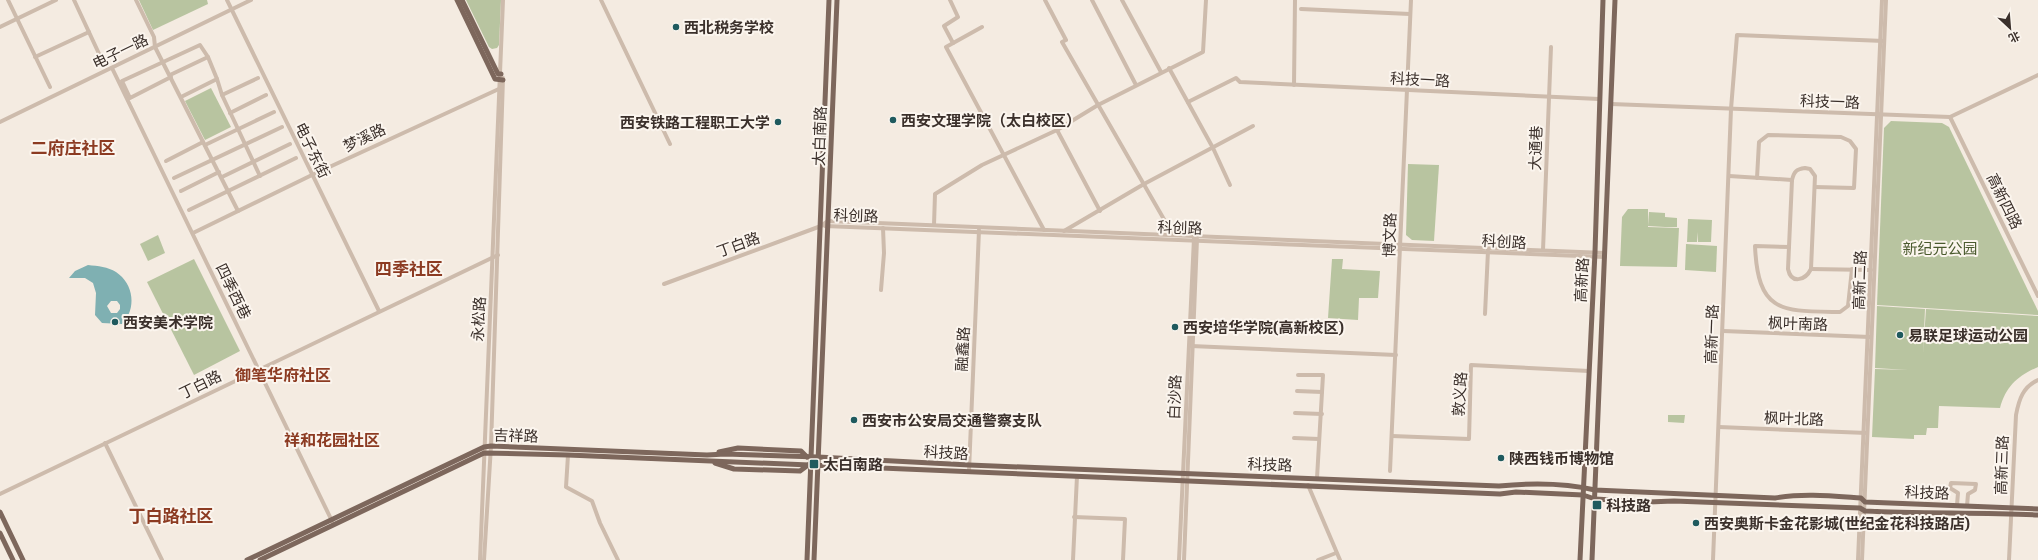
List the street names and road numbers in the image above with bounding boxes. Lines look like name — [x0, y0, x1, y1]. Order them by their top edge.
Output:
street label: 电子一路 — [89, 30, 151, 72]
street label: 科技一路 — [1390, 68, 1450, 90]
street label: 科技一路 — [1800, 91, 1860, 111]
street label: 太白南路 — [809, 106, 829, 166]
street label: 电子东街 — [292, 119, 334, 181]
street label: 梦溪路 — [340, 119, 388, 155]
street label: 大通巷 — [1525, 125, 1545, 171]
street label: 高新四路 — [1984, 170, 2026, 232]
street label: 科创路 — [833, 205, 879, 225]
street label: 博文路 — [1379, 212, 1399, 258]
street label: 科创路 — [1157, 217, 1203, 237]
street label: 丁白路 — [714, 228, 762, 260]
street label: 科创路 — [1481, 231, 1527, 251]
street label: 高新二路 — [1849, 250, 1869, 310]
street label: 高新路 — [1571, 257, 1591, 303]
street label: 四季西巷 — [213, 260, 255, 322]
street label: 永松路 — [468, 296, 488, 342]
street label: 高新一路 — [1701, 304, 1721, 364]
street label: 枫叶南路 — [1768, 313, 1828, 333]
street label: 融鑫路 — [952, 326, 972, 372]
street label: 丁白路 — [176, 366, 224, 402]
street label: 敦义路 — [1448, 371, 1470, 417]
street label: 白沙路 — [1164, 374, 1184, 420]
street label: 枫叶北路 — [1764, 408, 1824, 428]
street label: 吉祥路 — [493, 425, 539, 445]
street label: 高新三路 — [1991, 435, 2011, 495]
street label: 科技路 — [923, 442, 969, 462]
street label: 科技路 — [1247, 454, 1293, 474]
street label: 科技路 — [1904, 482, 1950, 502]

